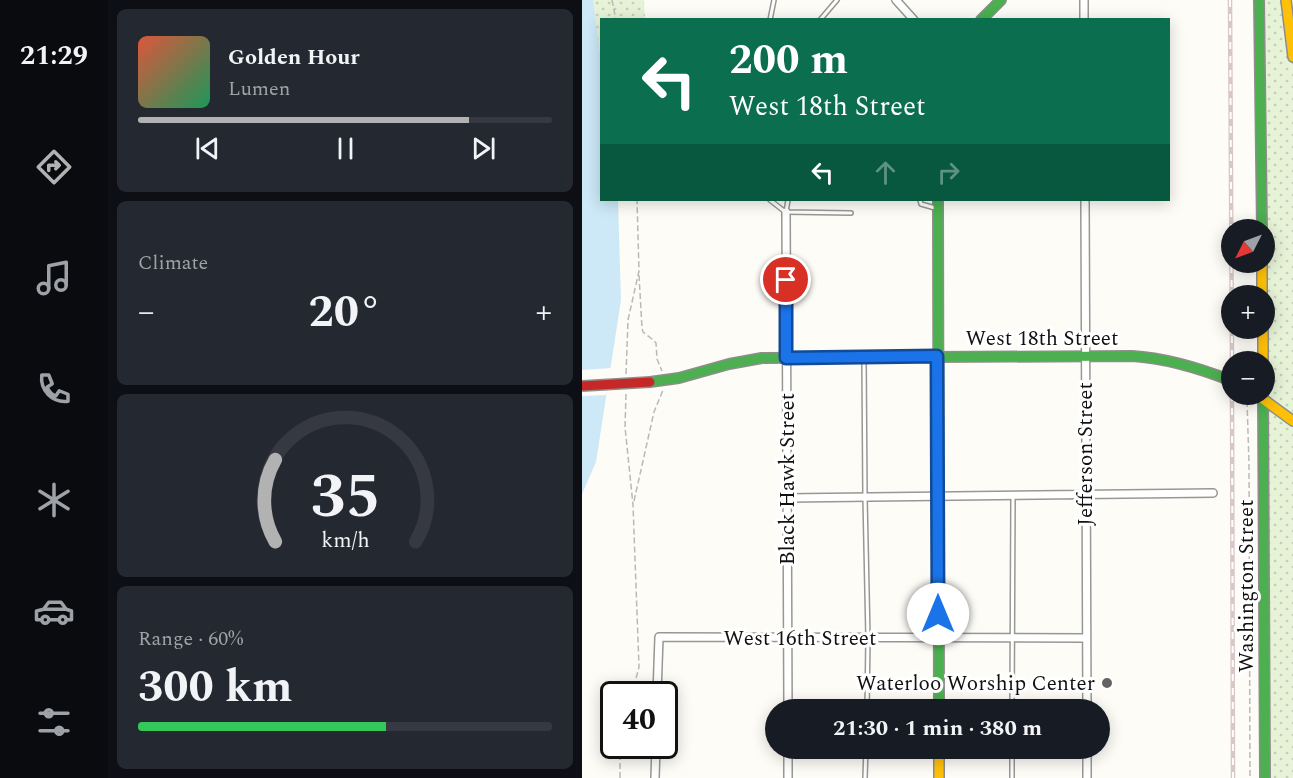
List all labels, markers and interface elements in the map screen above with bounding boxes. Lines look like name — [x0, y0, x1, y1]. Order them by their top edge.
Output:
text: 200 m — [729, 29, 848, 92]
text: 21:29 — [20, 35, 88, 77]
text: Golden Hour — [228, 41, 360, 74]
icon: left — [630, 42, 708, 120]
text: Lumen — [228, 74, 290, 104]
text: West 18th Street — [729, 86, 926, 128]
icon: previous — [191, 132, 224, 165]
icon: pause — [329, 132, 362, 165]
icon: next — [467, 132, 500, 165]
icon: directions — [33, 146, 75, 188]
icon: left — [806, 156, 839, 189]
icon: ahead — [869, 156, 902, 189]
icon: right — [932, 156, 965, 189]
north arrow — [1221, 219, 1275, 273]
map controls — [1221, 219, 1275, 405]
text: Climate — [138, 248, 208, 278]
pin — [760, 254, 811, 305]
icon: music — [33, 257, 75, 299]
icon: arrive — [769, 263, 802, 296]
text: 20° — [309, 278, 382, 347]
button: + — [1221, 285, 1275, 339]
text: − — [138, 287, 155, 337]
text: + — [536, 287, 552, 337]
street label: West 18th Street — [966, 323, 1118, 355]
button: − — [1221, 351, 1275, 405]
icon: phone — [33, 368, 75, 410]
street label: Jefferson Street — [1070, 382, 1102, 526]
street label: Black Hawk Street — [772, 393, 804, 565]
text: 35 — [310, 450, 380, 545]
icon: climate — [33, 479, 75, 521]
street label: Washington Street — [1231, 499, 1263, 673]
text: km/h — [321, 525, 369, 558]
position arrow — [906, 582, 970, 646]
icon: car — [33, 590, 75, 632]
street label: West 16th Street — [724, 623, 876, 655]
text: Range · 60% — [138, 624, 243, 654]
text: 300 km — [138, 653, 293, 722]
place label: Waterloo Worship Center — [856, 668, 1095, 700]
marker: Waterloo Worship Center — [1100, 676, 1114, 690]
speed limit sign: 40 — [600, 681, 678, 759]
icon: filters — [33, 701, 75, 743]
text: 21:30 · 1 min · 380 m — [833, 712, 1042, 745]

